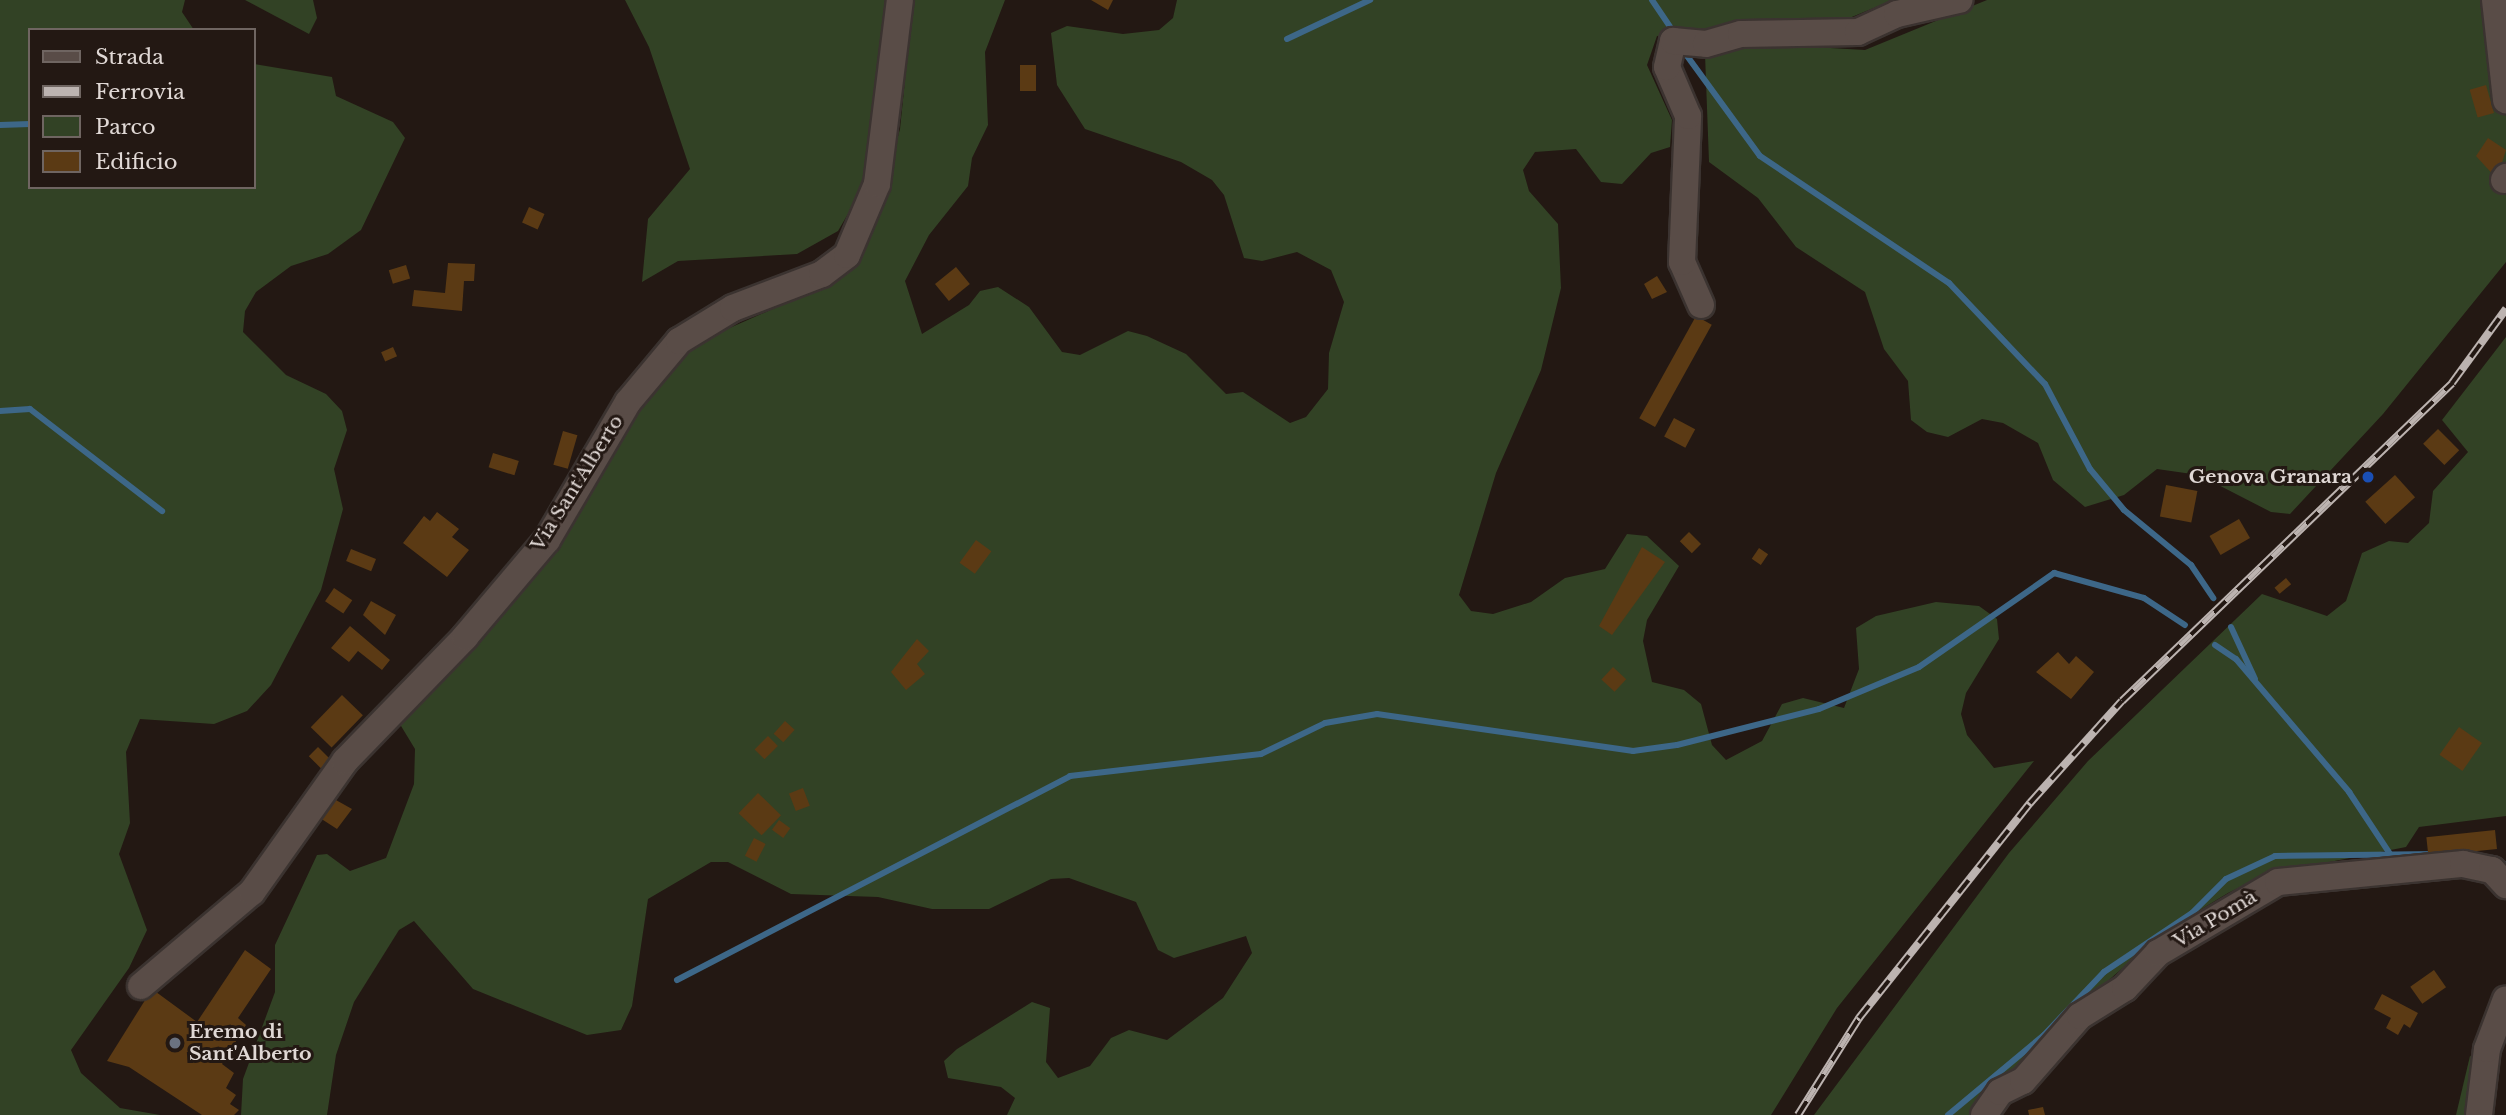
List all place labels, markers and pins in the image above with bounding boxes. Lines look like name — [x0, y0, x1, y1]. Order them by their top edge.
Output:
place label: Genova Granara — [2189, 466, 2352, 488]
marker: Genova Granara — [2358, 467, 2378, 487]
place label: Eremo di Sant'Alberto — [189, 1021, 312, 1065]
marker: Eremo di Sant'Alberto — [167, 1035, 183, 1051]

